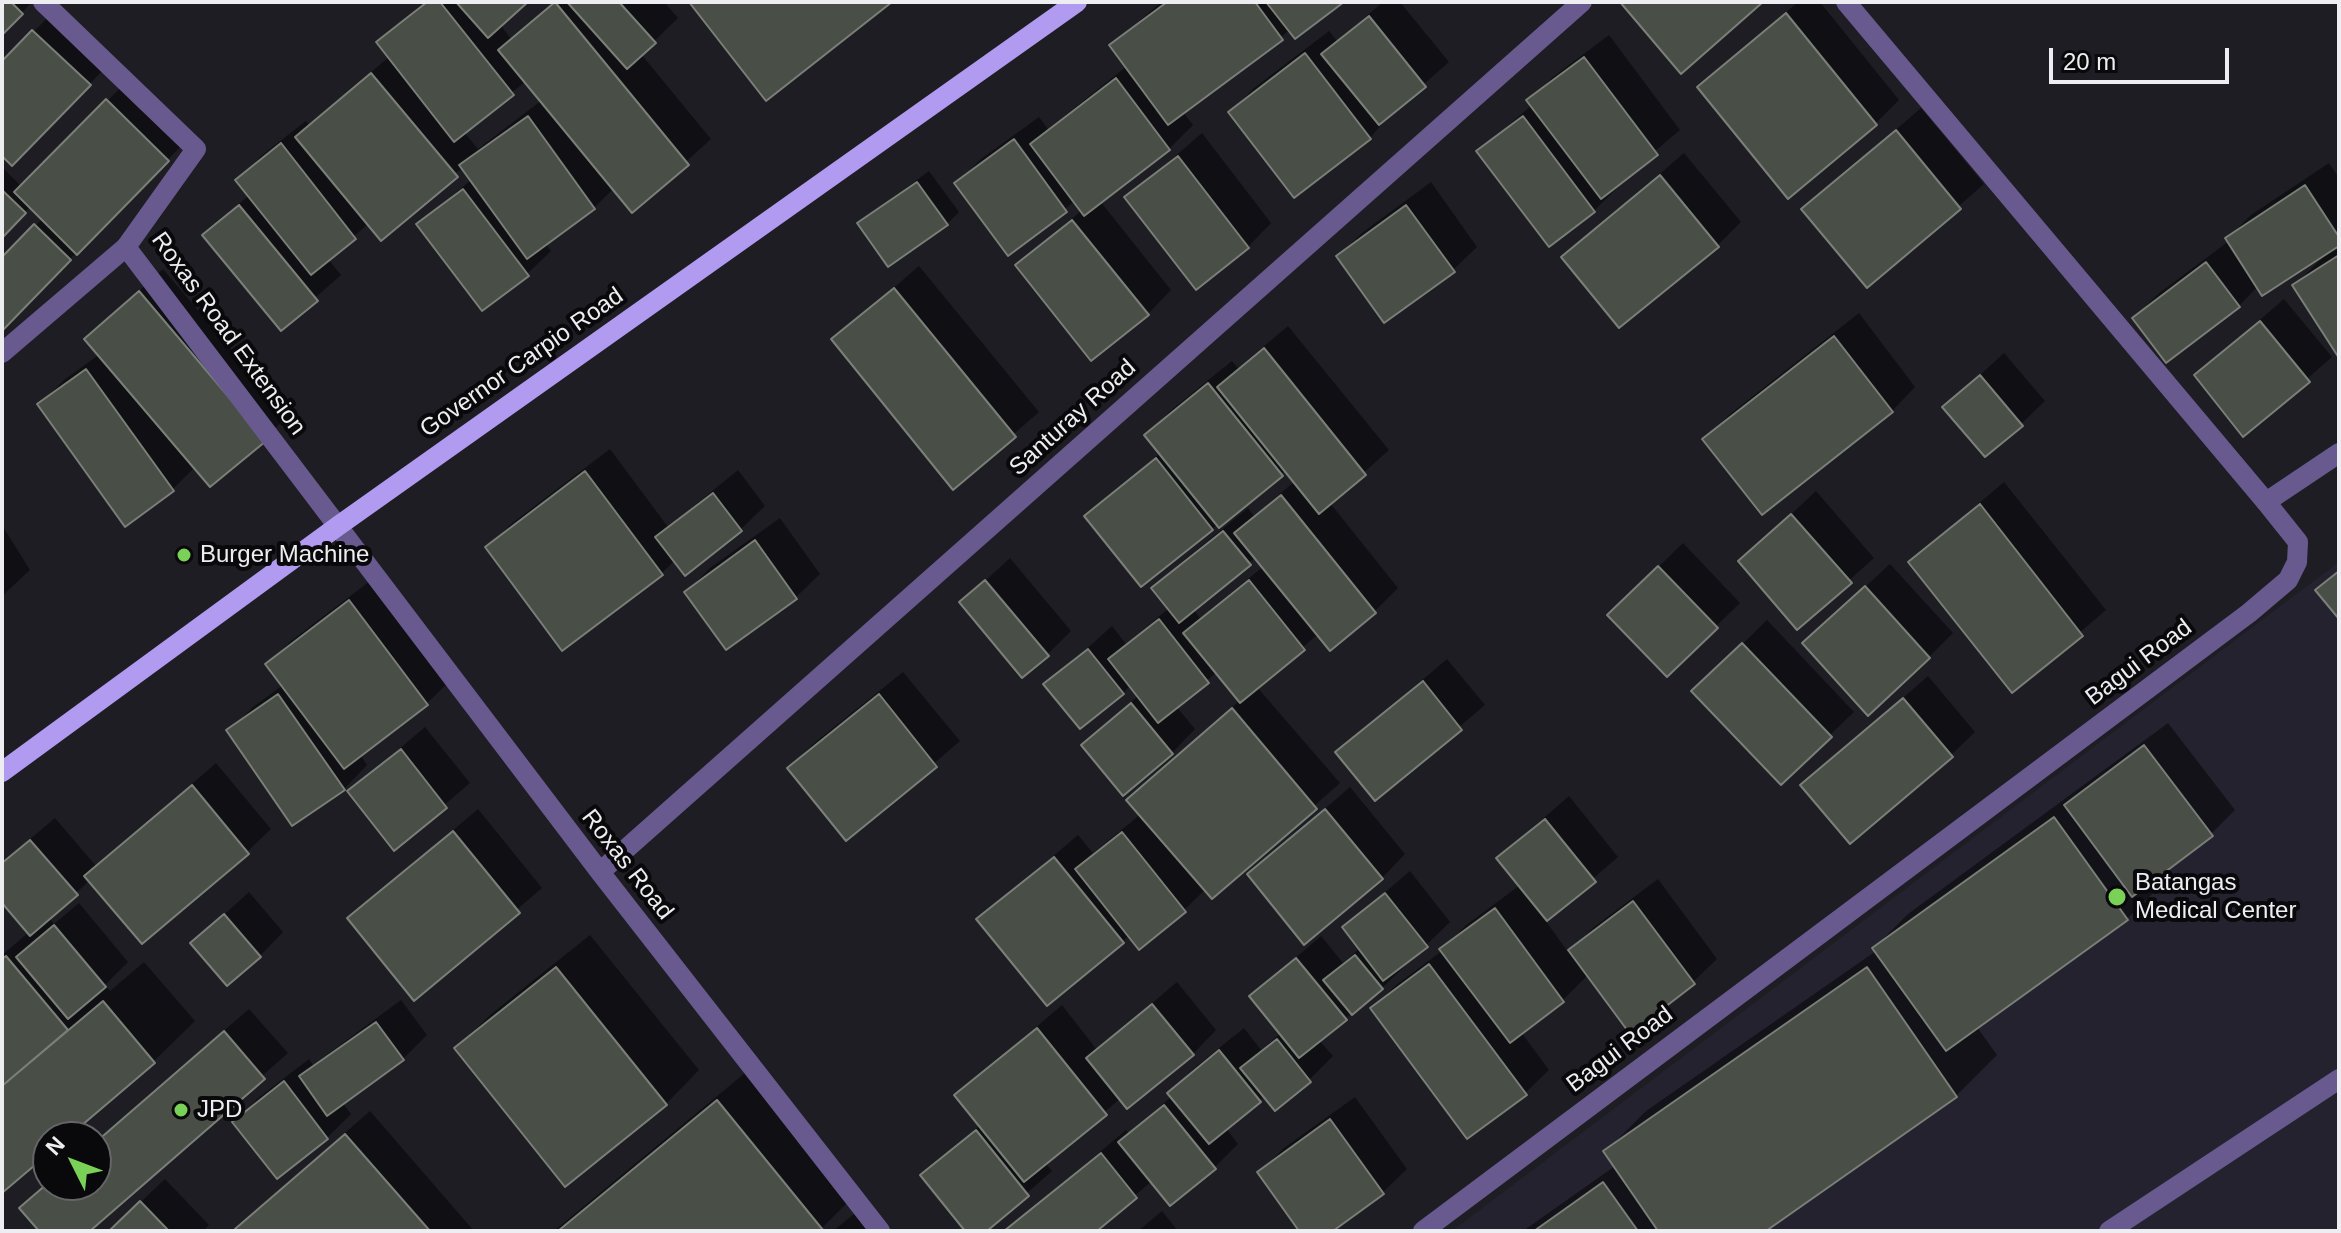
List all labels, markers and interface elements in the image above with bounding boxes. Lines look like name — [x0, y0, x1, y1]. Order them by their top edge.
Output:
scale bar — [2053, 32, 2233, 82]
text: 20 m — [2063, 48, 2116, 75]
street label: Roxas Road Extension — [145, 227, 311, 441]
street label: Governor Carpio Road — [415, 282, 629, 444]
street label: Santuray Road — [1004, 354, 1142, 482]
place label: Burger Machine — [200, 541, 369, 569]
marker: Burger Machine — [175, 546, 193, 564]
street label: Bagui Road — [2080, 614, 2198, 712]
street label: Roxas Road — [575, 804, 679, 926]
place label: Batangas Medical Center — [2135, 869, 2296, 925]
marker: Batangas Medical Center — [2106, 886, 2128, 908]
street label: Bagui Road — [1561, 1001, 1679, 1099]
place label: JPD — [197, 1096, 242, 1124]
marker: JPD — [172, 1101, 190, 1119]
north arrow — [32, 1121, 112, 1201]
text: N — [41, 1132, 70, 1160]

